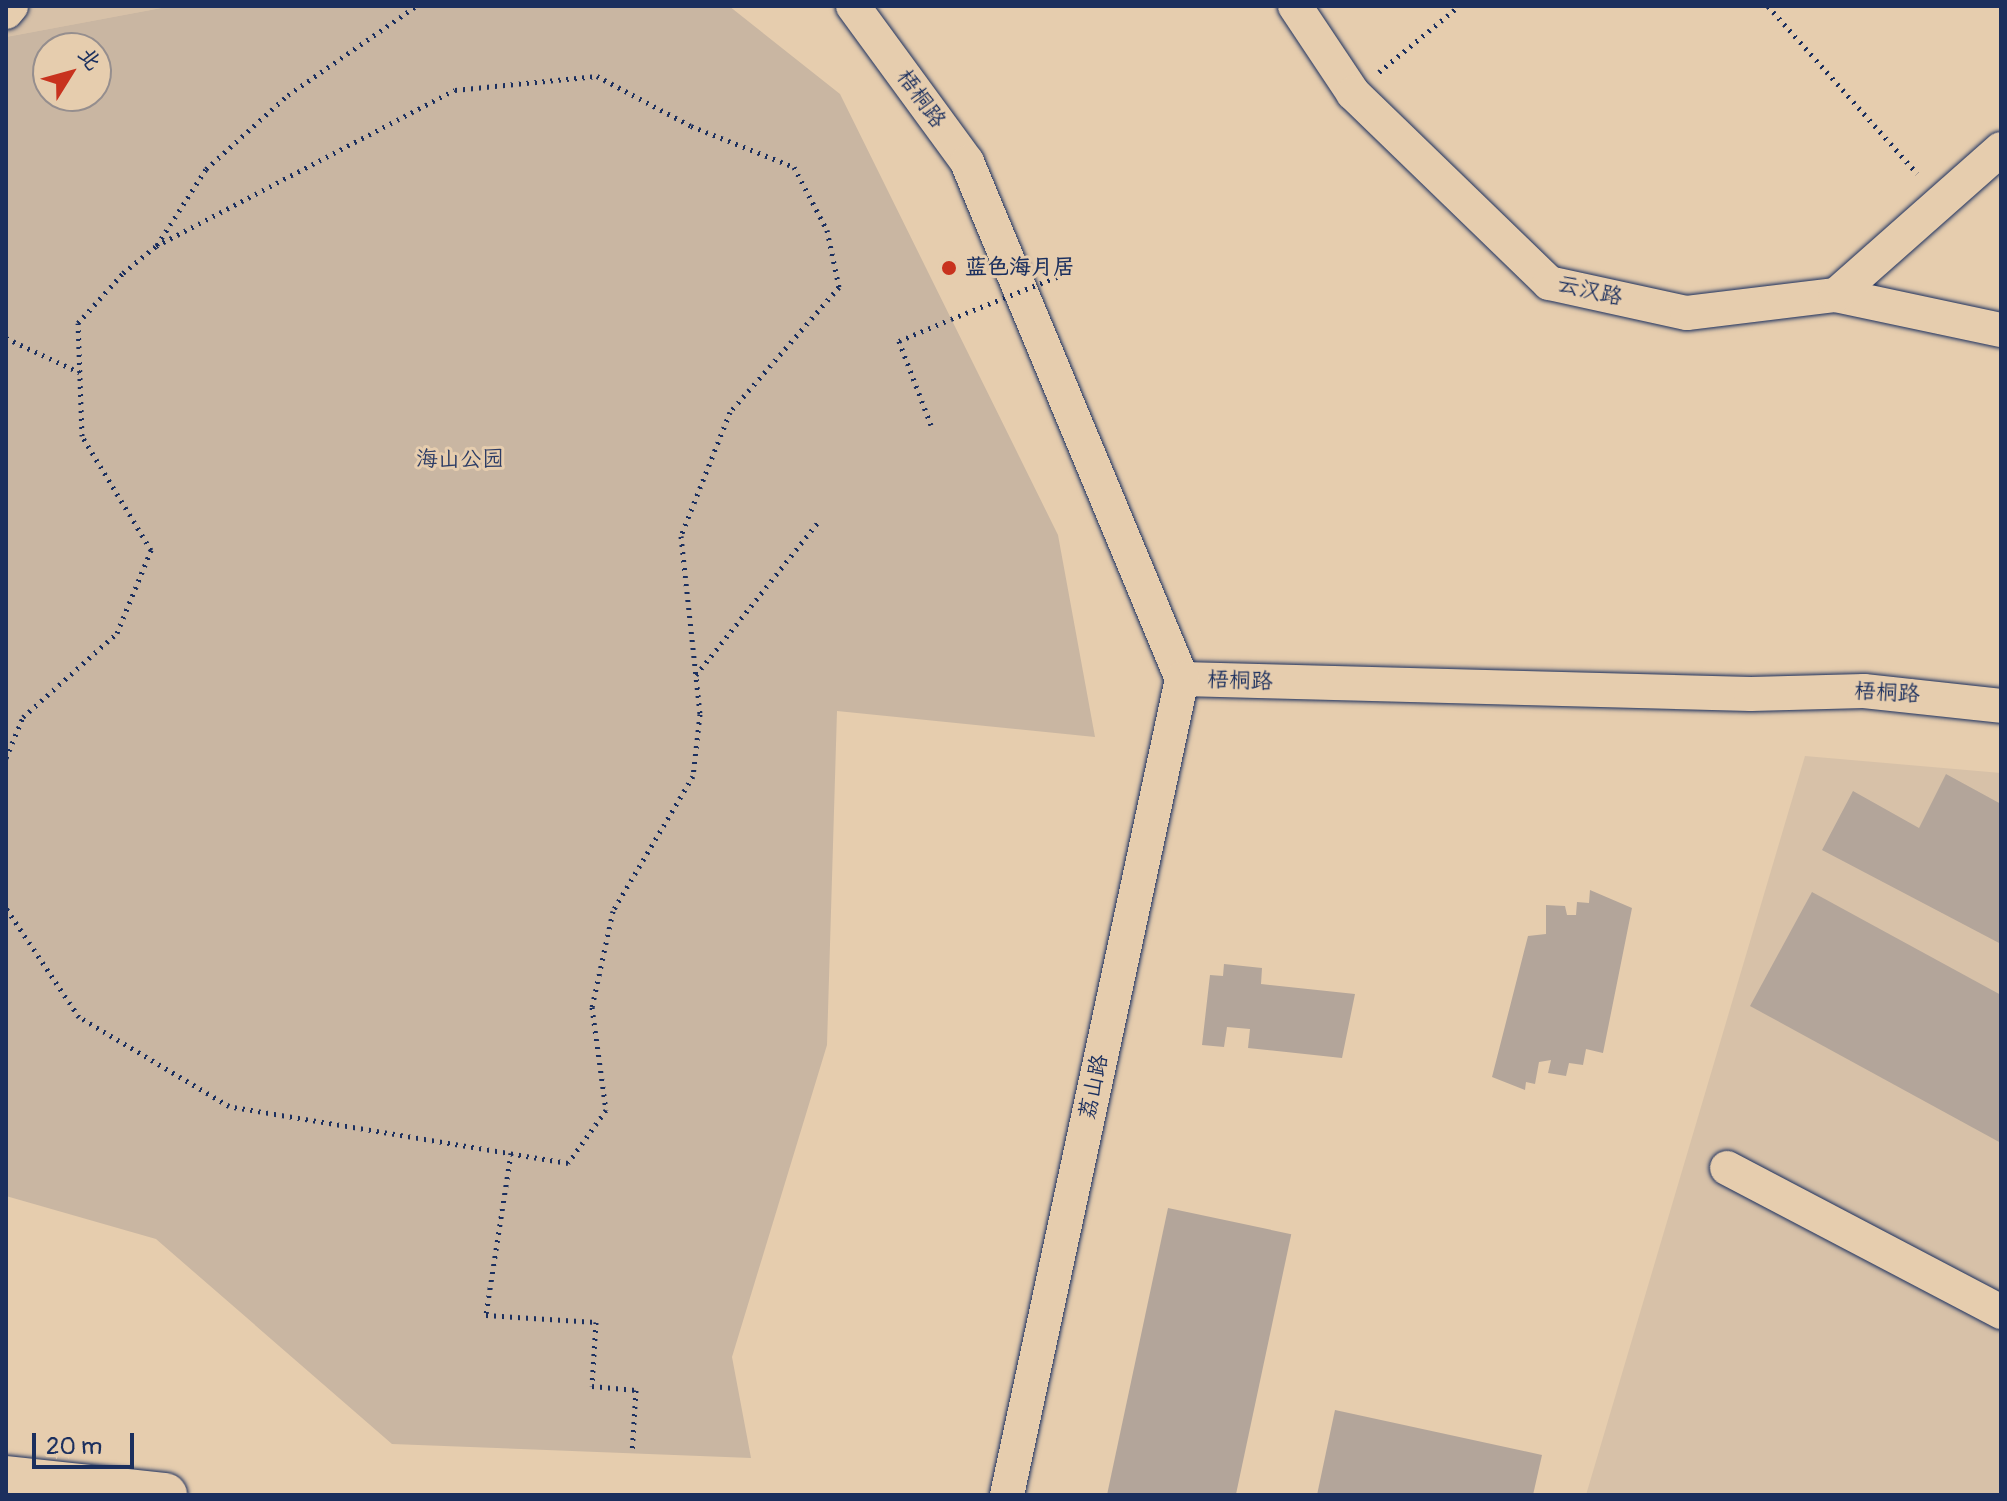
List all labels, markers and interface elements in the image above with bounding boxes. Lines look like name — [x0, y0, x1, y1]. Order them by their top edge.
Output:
north arrow — [32, 32, 112, 112]
text: 北 — [72, 42, 107, 76]
street label: 梧桐路 — [891, 65, 951, 133]
place label: 蓝色海月居 — [965, 255, 1075, 281]
marker: 蓝色海月居 — [940, 259, 958, 277]
street label: 云汉路 — [1555, 271, 1625, 311]
park label: 海山公园 — [416, 447, 504, 473]
street label: 梧桐路 — [1207, 667, 1273, 695]
street label: 梧桐路 — [1853, 678, 1921, 708]
street label: 荔山路 — [1074, 1052, 1114, 1122]
scale bar — [36, 1417, 138, 1467]
text: 20 m — [46, 1432, 102, 1461]

